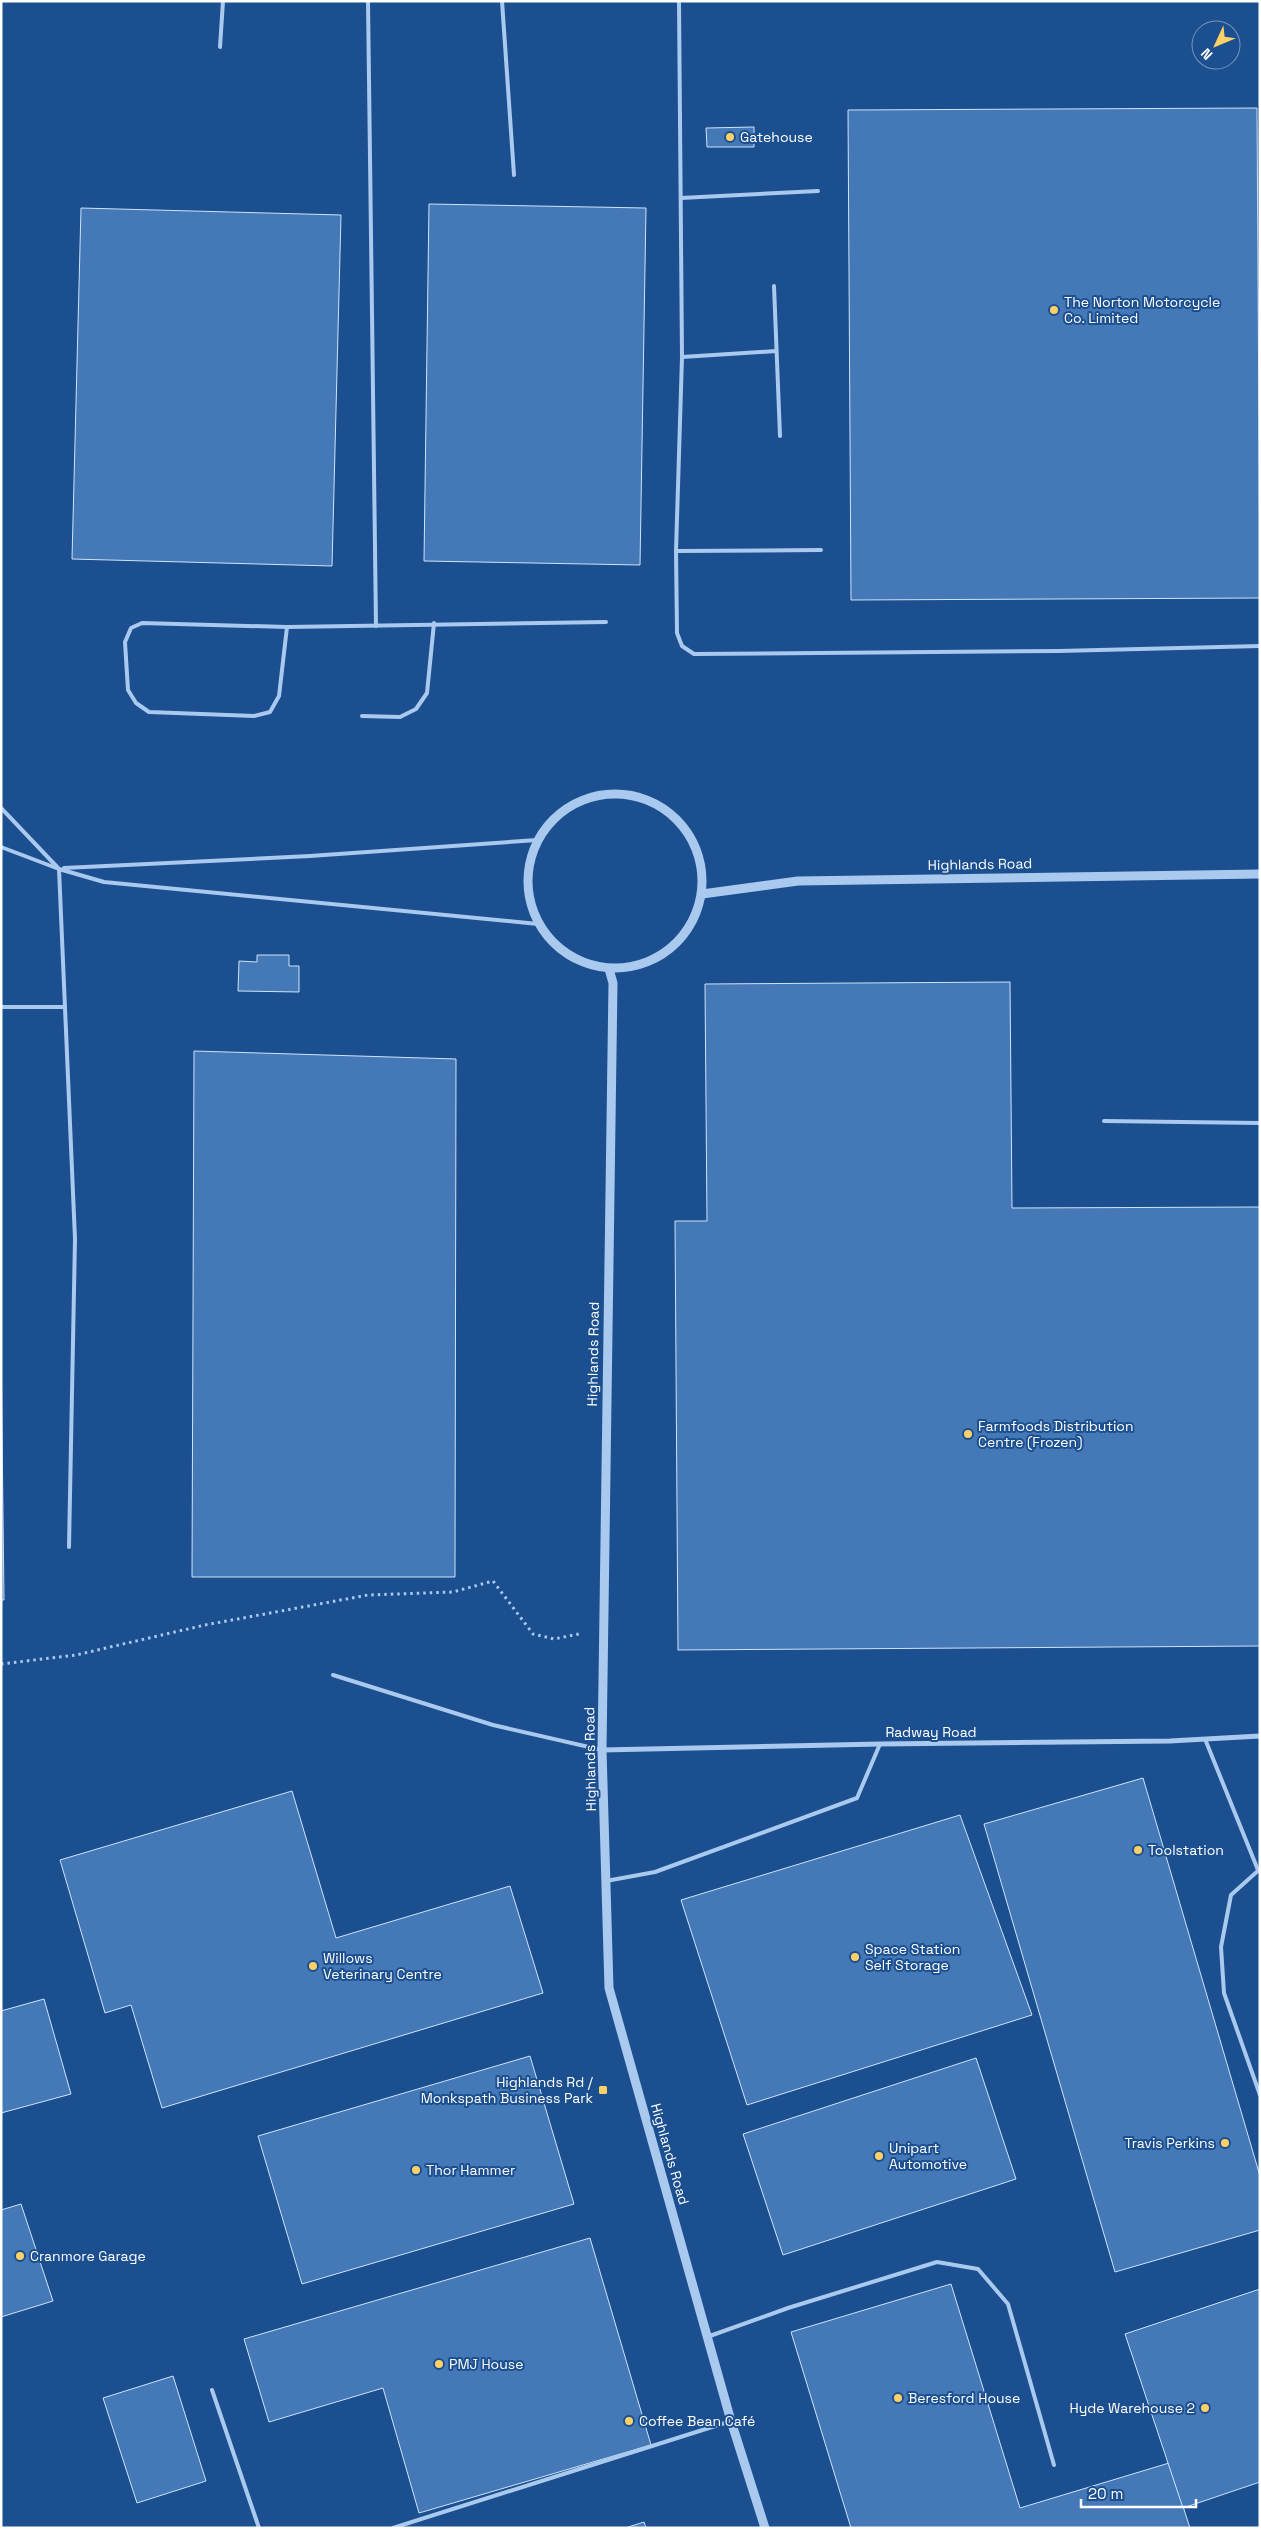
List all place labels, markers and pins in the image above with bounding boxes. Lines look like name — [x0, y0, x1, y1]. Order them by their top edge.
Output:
place label: Gatehouse — [740, 128, 813, 146]
marker: Gatehouse — [724, 131, 736, 143]
place label: The Norton Motorcycle Co. Limited — [1064, 293, 1220, 327]
marker: The Norton Motorcycle Co. Limited — [1048, 304, 1060, 316]
place label: Farmfoods Distribution Centre (Frozen) — [978, 1417, 1134, 1451]
marker: Farmfoods Distribution Centre (Frozen) — [962, 1428, 974, 1440]
place label: Toolstation — [1148, 1841, 1224, 1859]
marker: Toolstation — [1132, 1844, 1144, 1856]
place label: Space Station Self Storage — [865, 1940, 960, 1974]
place label: Willows Veterinary Centre — [323, 1949, 442, 1983]
marker: Space Station Self Storage — [849, 1951, 861, 1963]
marker: Willows Veterinary Centre — [307, 1960, 319, 1972]
place label: Highlands Rd / Monkspath Business Park — [421, 2073, 594, 2107]
marker: Highlands Rd / Monkspath Business Park — [597, 2084, 609, 2096]
place label: Travis Perkins — [1124, 2134, 1215, 2152]
marker: Travis Perkins — [1219, 2137, 1231, 2149]
place label: Unipart Automotive — [889, 2139, 967, 2173]
marker: Unipart Automotive — [873, 2150, 885, 2162]
place label: Thor Hammer — [426, 2161, 515, 2179]
marker: Thor Hammer — [410, 2164, 422, 2176]
place label: Cranmore Garage — [30, 2247, 146, 2265]
marker: Cranmore Garage — [14, 2250, 26, 2262]
place label: PMJ House — [449, 2355, 524, 2373]
marker: PMJ House — [433, 2358, 445, 2370]
place label: Beresford House — [908, 2389, 1020, 2407]
marker: Beresford House — [892, 2392, 904, 2404]
place label: Hyde Warehouse 2 — [1069, 2399, 1195, 2417]
marker: Hyde Warehouse 2 — [1199, 2402, 1211, 2414]
place label: Coffee Bean Café — [639, 2412, 755, 2430]
marker: Coffee Bean Café — [623, 2415, 635, 2427]

